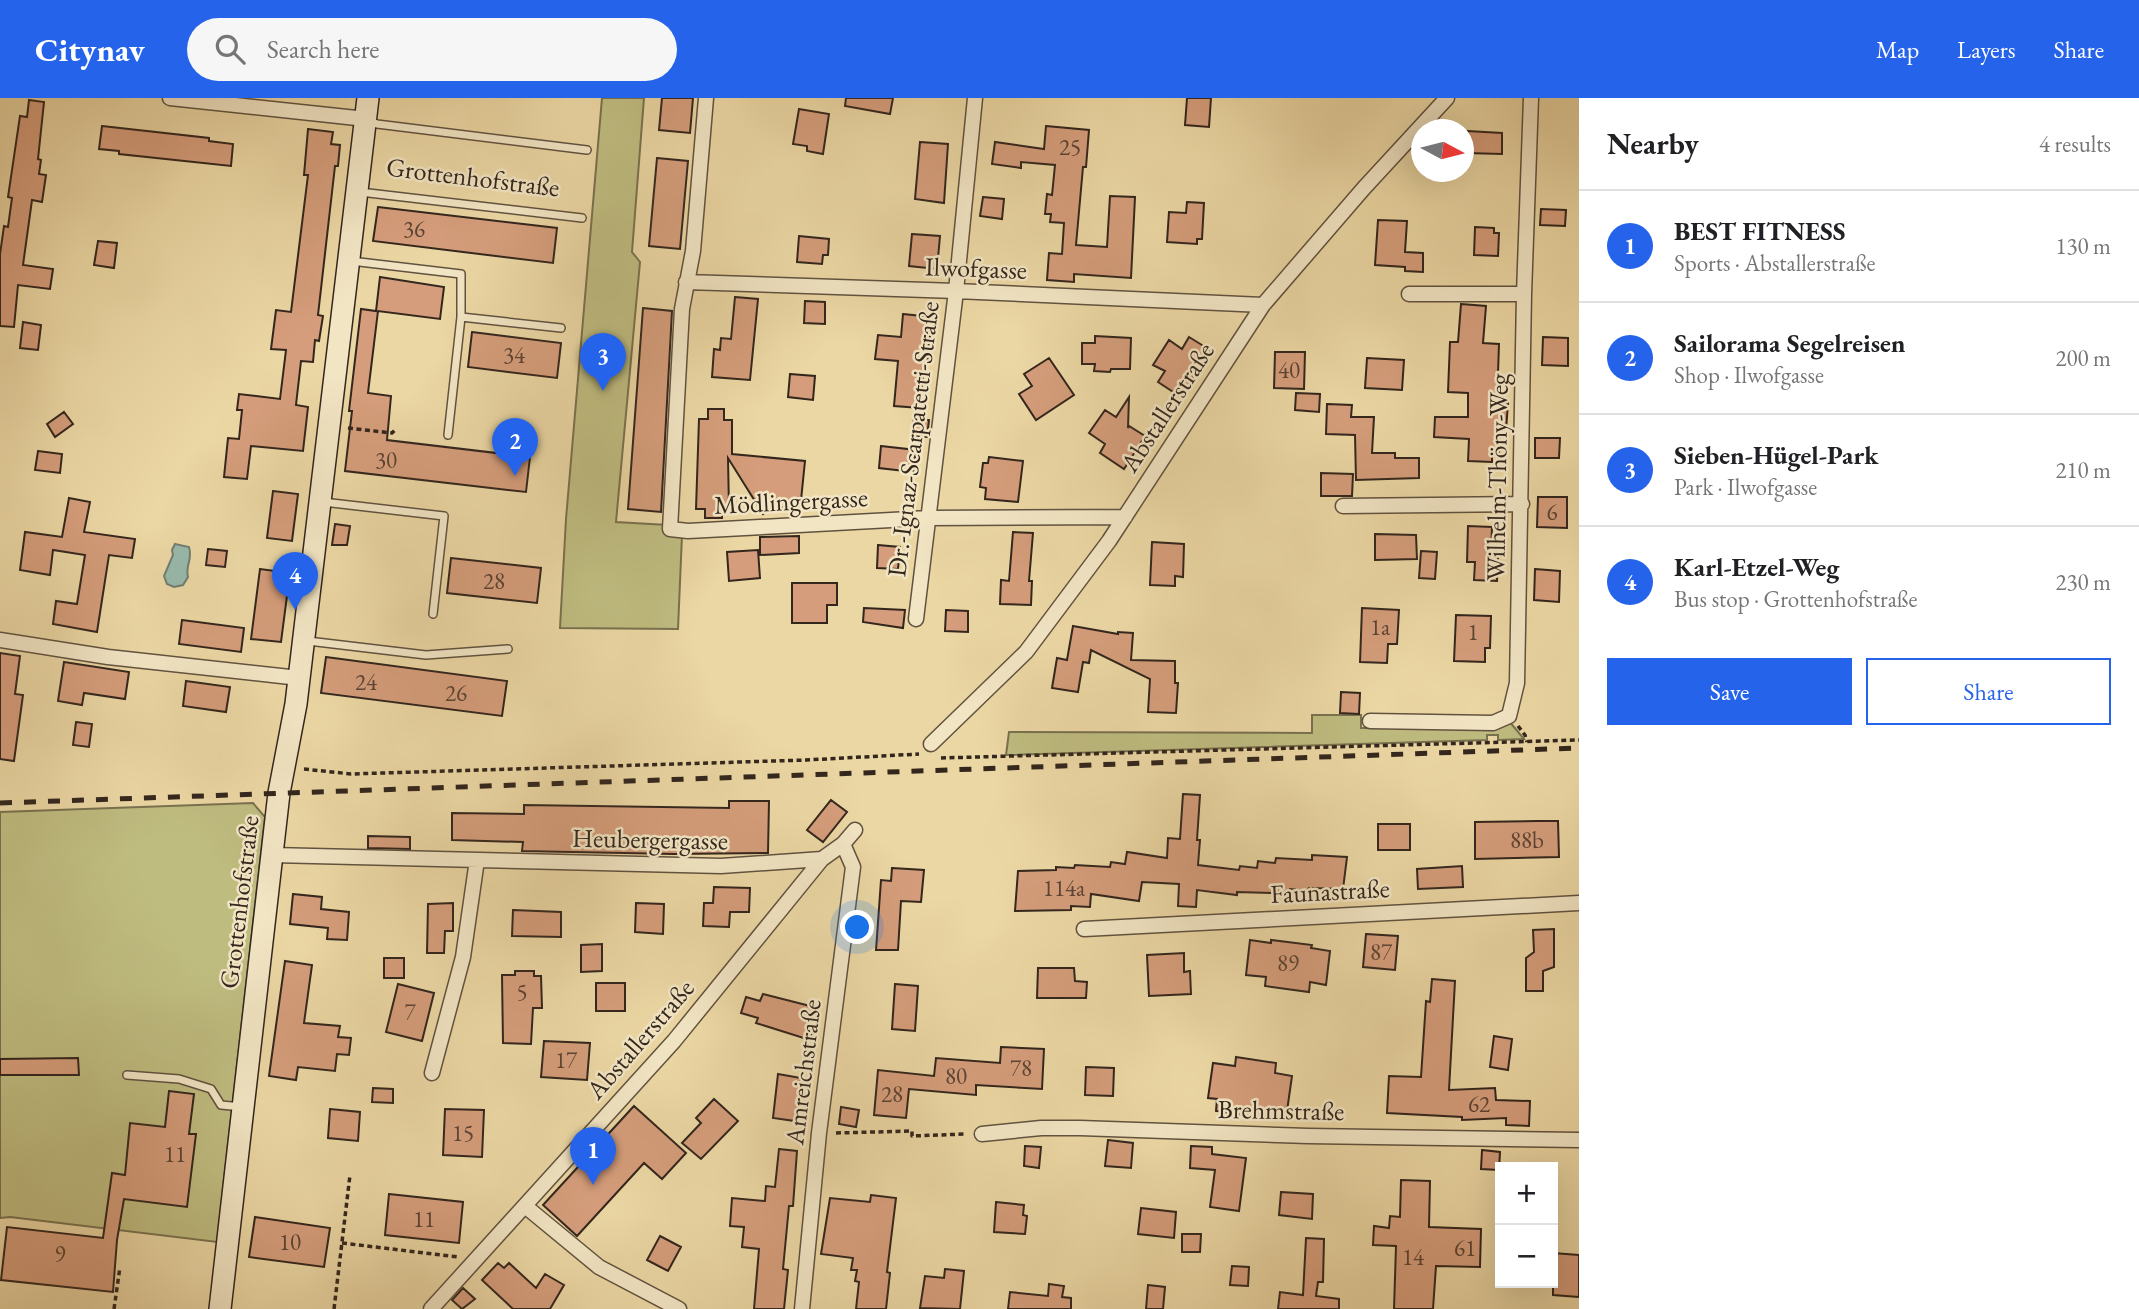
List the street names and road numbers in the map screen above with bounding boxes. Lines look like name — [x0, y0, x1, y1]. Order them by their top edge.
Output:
street label: Grottenhofstraße — [385, 150, 561, 204]
street label: Ilwofgasse — [924, 249, 1028, 287]
street label: Dr.-Ignaz-Scarpatetti-Straße — [879, 299, 947, 579]
street label: Abstallerstraße — [1112, 335, 1222, 479]
street label: Wilhelm-Thöny-Weg — [1478, 372, 1516, 581]
street label: Mödlingergasse — [713, 480, 869, 522]
street label: Grottenhofstraße — [212, 814, 266, 990]
street label: Heubergergasse — [572, 821, 728, 857]
street label: Faunastraße — [1269, 871, 1391, 911]
street label: Abstallerstraße — [578, 972, 702, 1107]
street label: Amreichstraße — [777, 997, 829, 1148]
street label: Brehmstraße — [1217, 1092, 1345, 1128]

